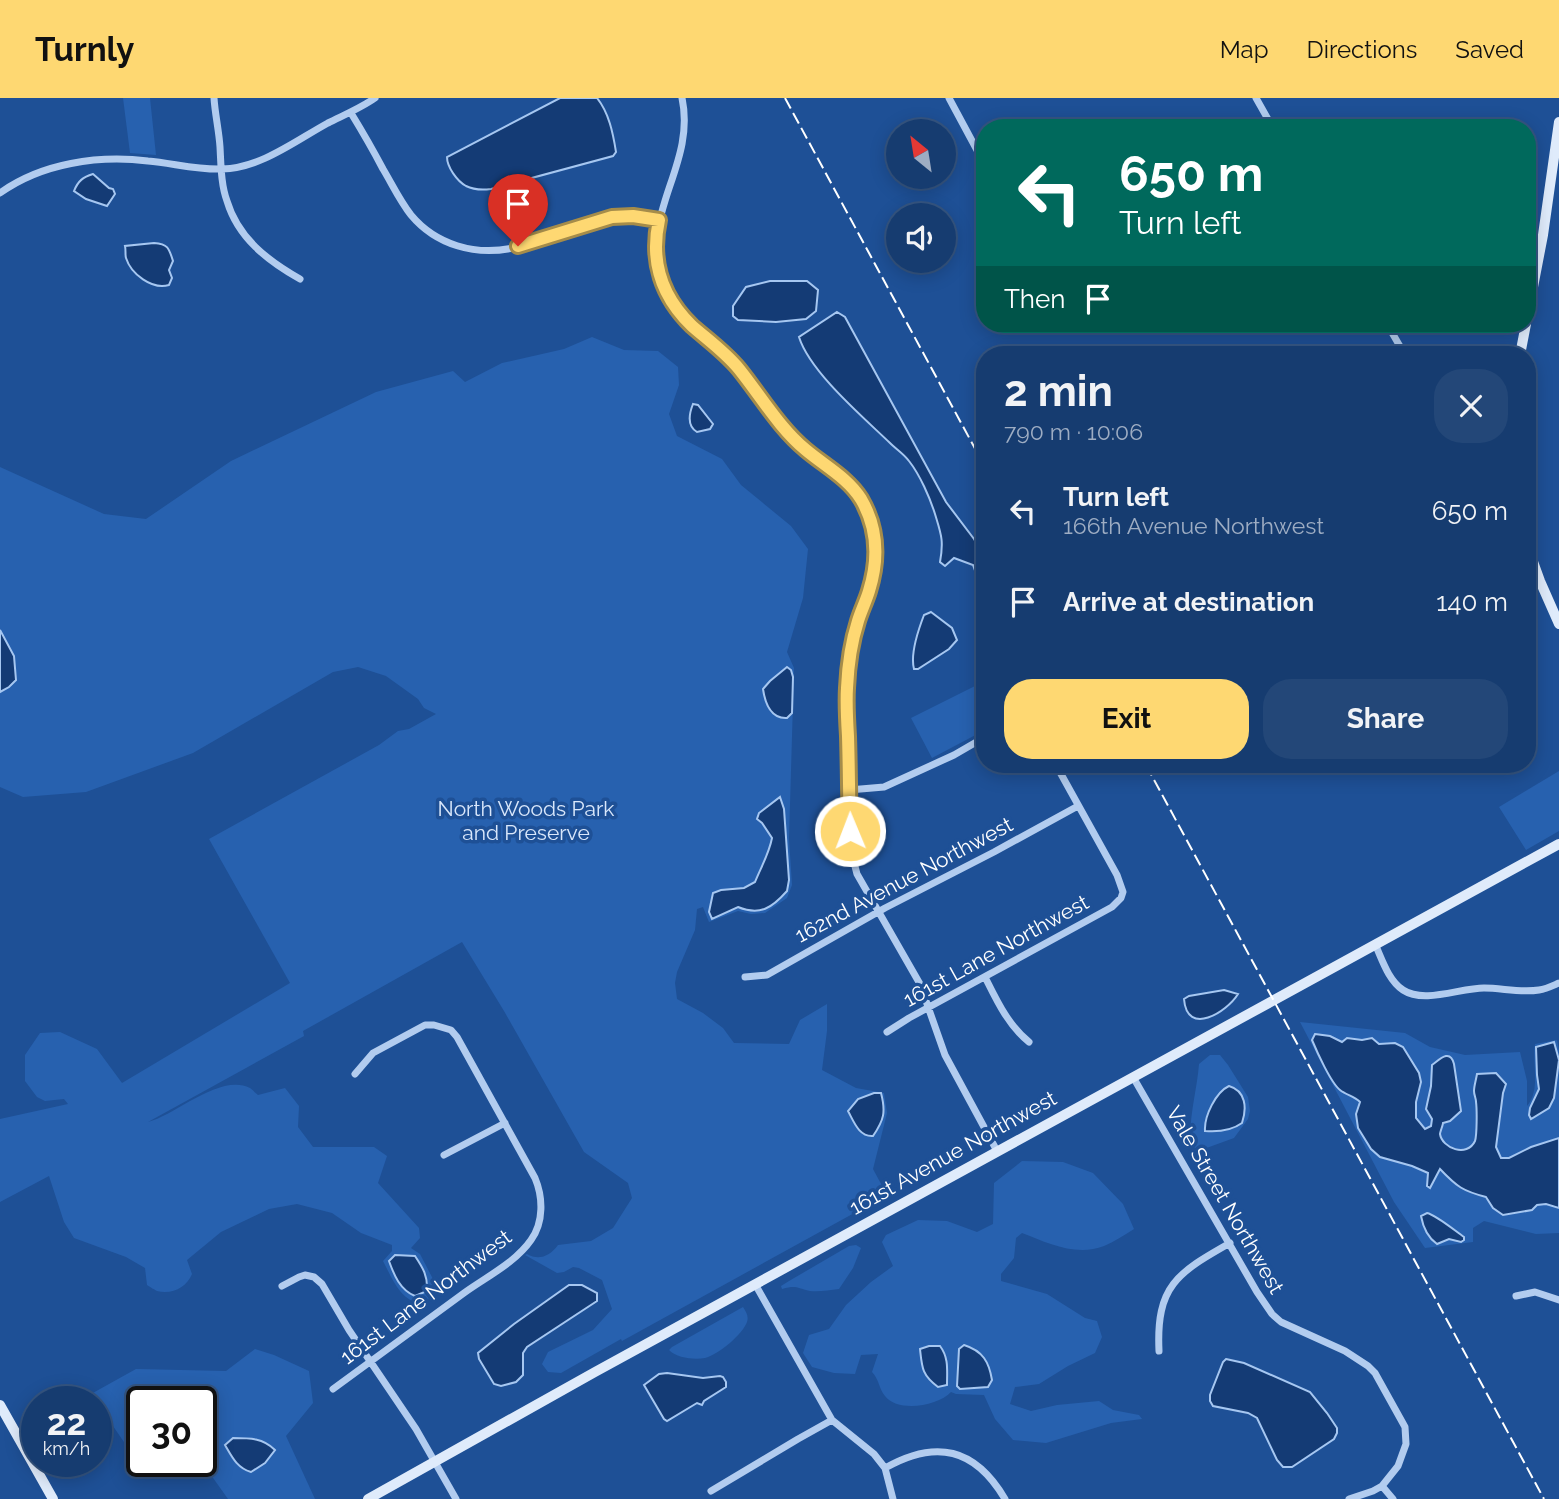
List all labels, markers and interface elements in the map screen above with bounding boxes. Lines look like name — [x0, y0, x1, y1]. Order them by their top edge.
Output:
text: Turnly — [35, 30, 134, 69]
text: Map — [1220, 35, 1269, 64]
text: Directions — [1307, 35, 1417, 64]
text: Saved — [1455, 35, 1524, 64]
north arrow — [886, 119, 956, 189]
map controls — [886, 119, 956, 273]
text: 650 m — [1119, 145, 1263, 202]
icon: left — [1004, 147, 1095, 238]
pin — [488, 174, 548, 246]
icon: arrive — [499, 185, 537, 223]
button: sound — [886, 203, 956, 273]
text: Turn left — [1119, 204, 1241, 241]
icon: arrive — [1079, 280, 1117, 318]
text: Then — [1004, 284, 1065, 314]
text: 2 min — [1004, 367, 1113, 416]
button: close — [1434, 369, 1508, 443]
text: 790 m · 10:06 — [1004, 418, 1143, 445]
text: Turn left — [1063, 482, 1169, 512]
icon: left — [1004, 492, 1042, 530]
text: 650 m — [1432, 496, 1508, 526]
text: 166th Avenue Northwest — [1063, 512, 1324, 539]
icon: arrive — [1004, 583, 1042, 621]
text: Arrive at destination — [1063, 587, 1314, 617]
text: 140 m — [1436, 587, 1508, 617]
button: Exit — [1004, 679, 1249, 759]
button: Share — [1263, 679, 1508, 759]
position arrow — [813, 794, 887, 868]
park label: North Woods Park and Preserve — [438, 796, 614, 845]
street label: 162nd Avenue Northwest — [791, 812, 1017, 948]
street label: 161st Lane Northwest — [899, 889, 1093, 1012]
street label: 161st Avenue Northwest — [845, 1085, 1061, 1220]
street label: Vale Street Northwest — [1161, 1101, 1289, 1298]
street label: 161st Lane Northwest — [335, 1224, 516, 1369]
speed limit sign: 30 — [126, 1386, 217, 1477]
text: 22 — [47, 1402, 86, 1443]
text: km/h — [43, 1438, 90, 1459]

